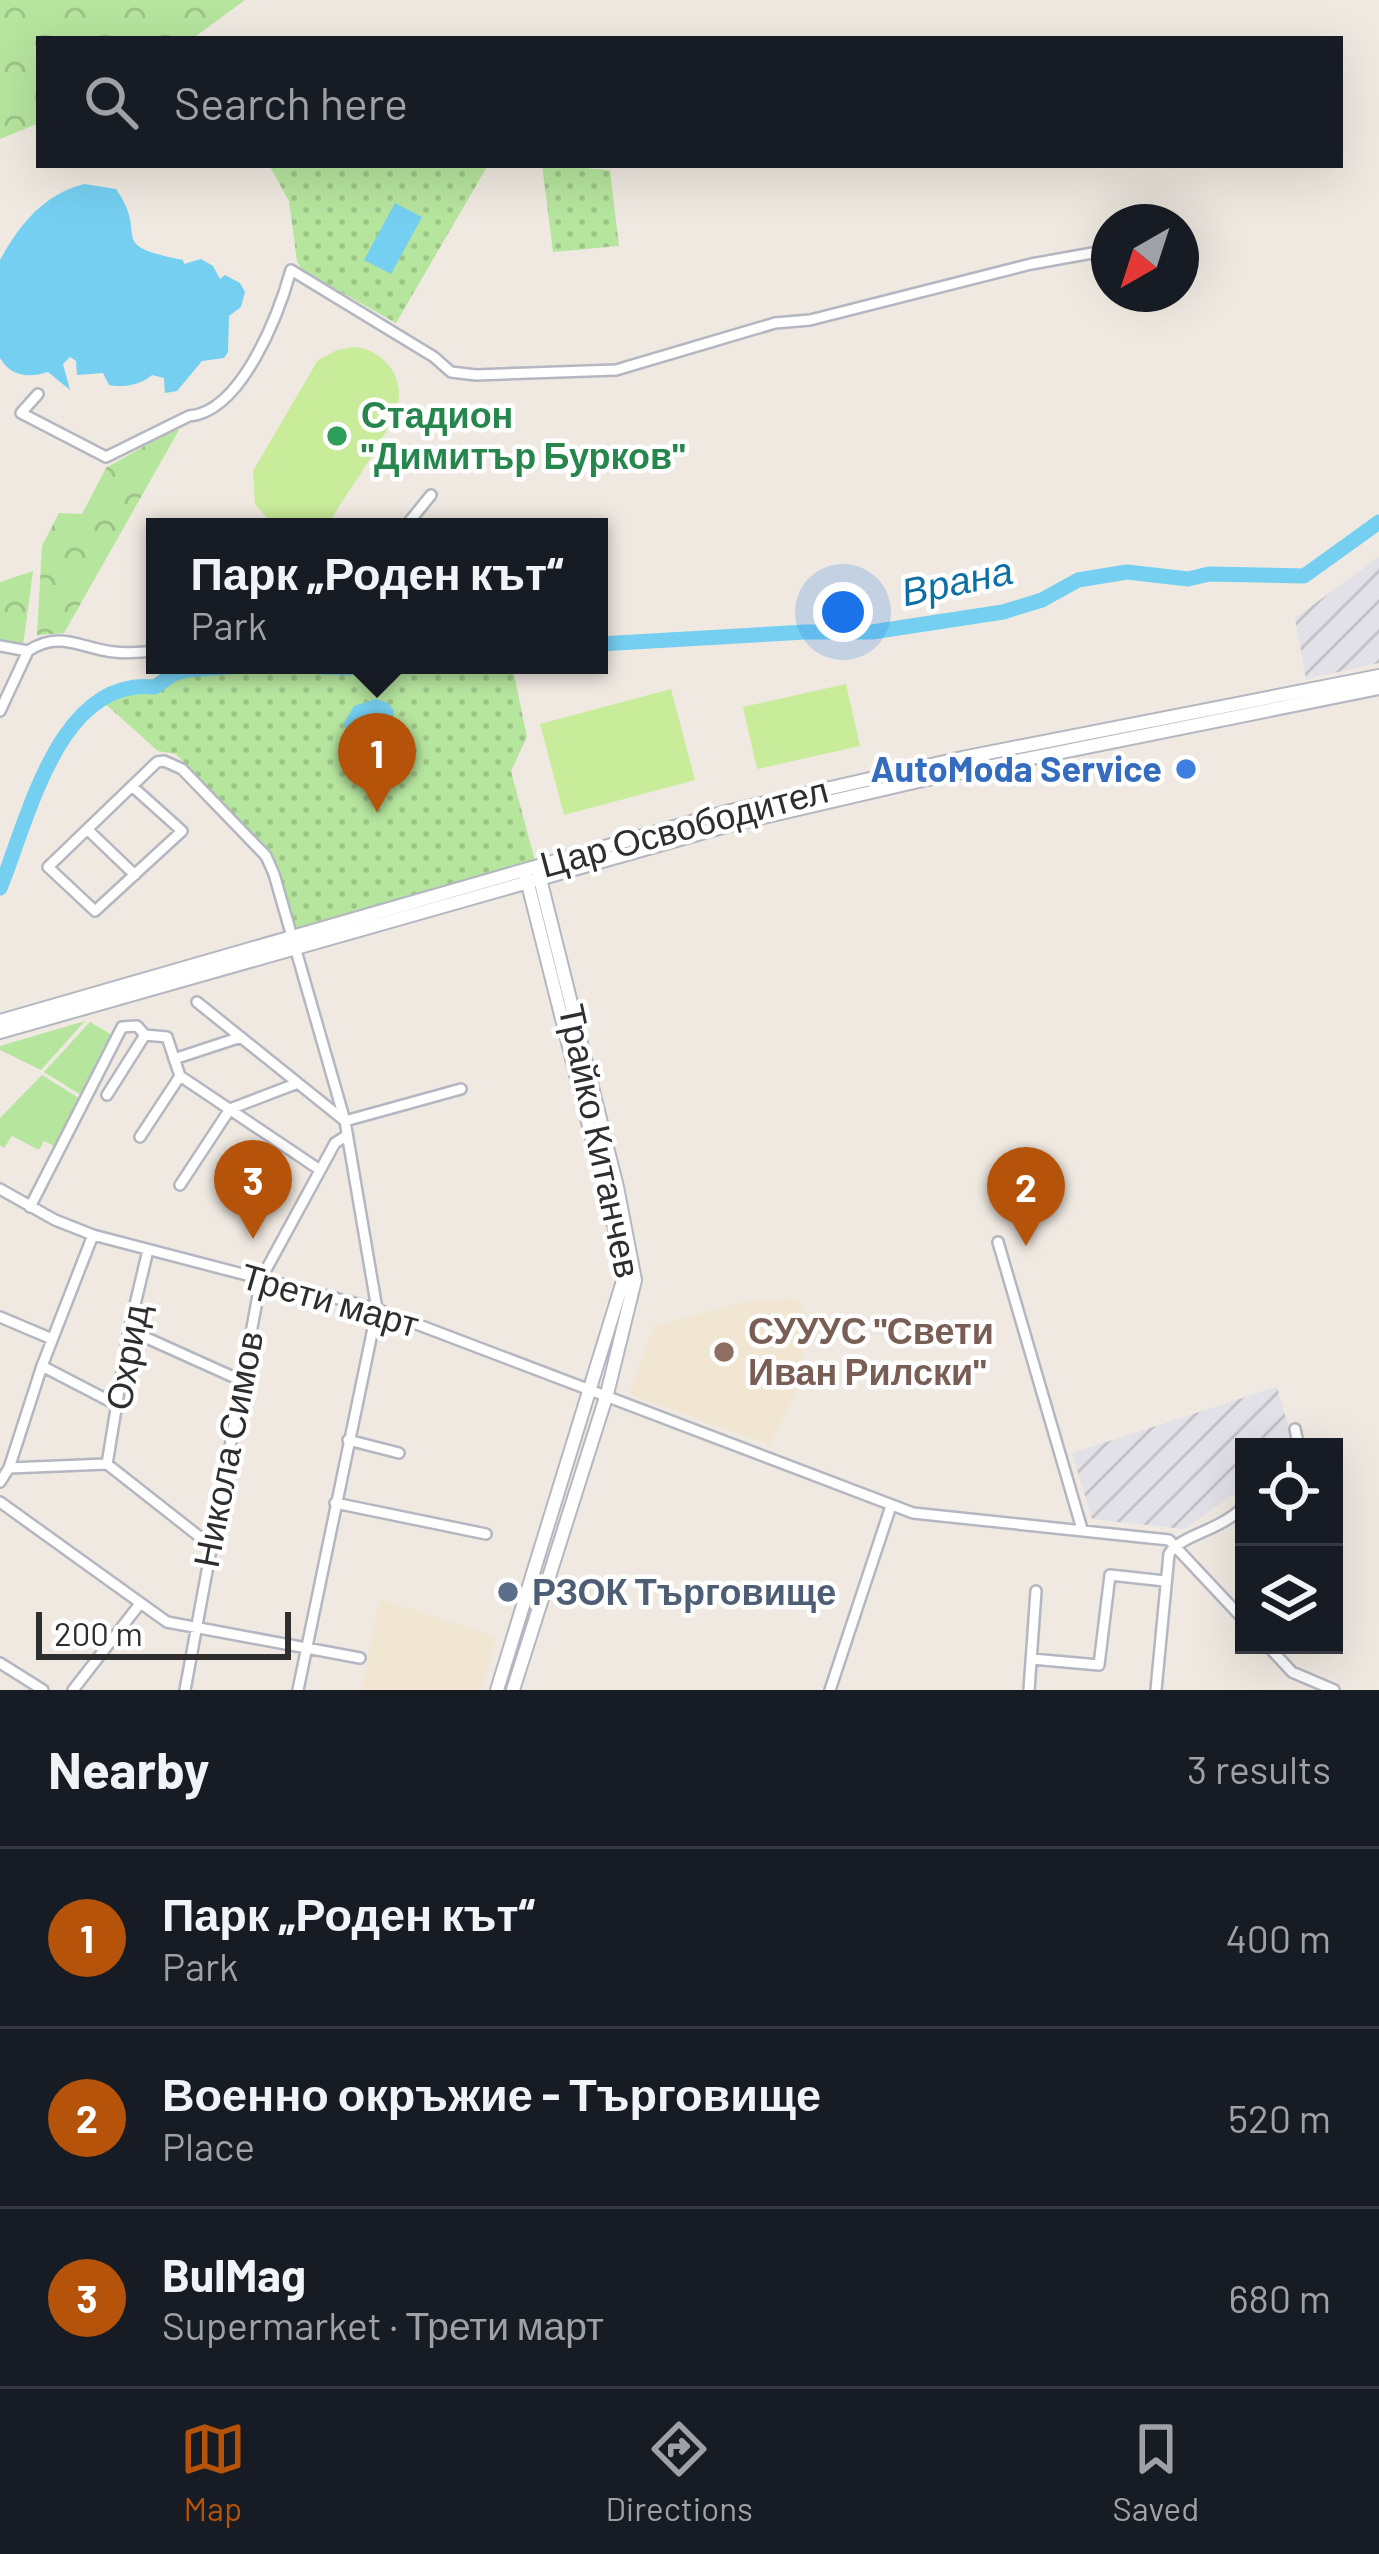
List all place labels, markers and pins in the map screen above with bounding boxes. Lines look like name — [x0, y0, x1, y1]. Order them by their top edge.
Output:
place label: Стадион "Димитър Бурков" — [361, 392, 685, 477]
marker: Стадион "Димитър Бурков" — [324, 423, 350, 449]
pin: 1 — [338, 713, 416, 812]
place label: AutoModa Service — [870, 746, 1162, 789]
marker: AutoModa Service — [1173, 756, 1199, 782]
pin: 3 — [214, 1140, 292, 1239]
pin: 2 — [987, 1147, 1065, 1246]
place label: СУУУС "Свети Иван Рилски" — [748, 1308, 994, 1392]
marker: СУУУС "Свети Иван Рилски" — [711, 1339, 737, 1365]
place label: РЗОК Търговище — [532, 1569, 836, 1613]
marker: РЗОК Търговище — [495, 1579, 521, 1605]

